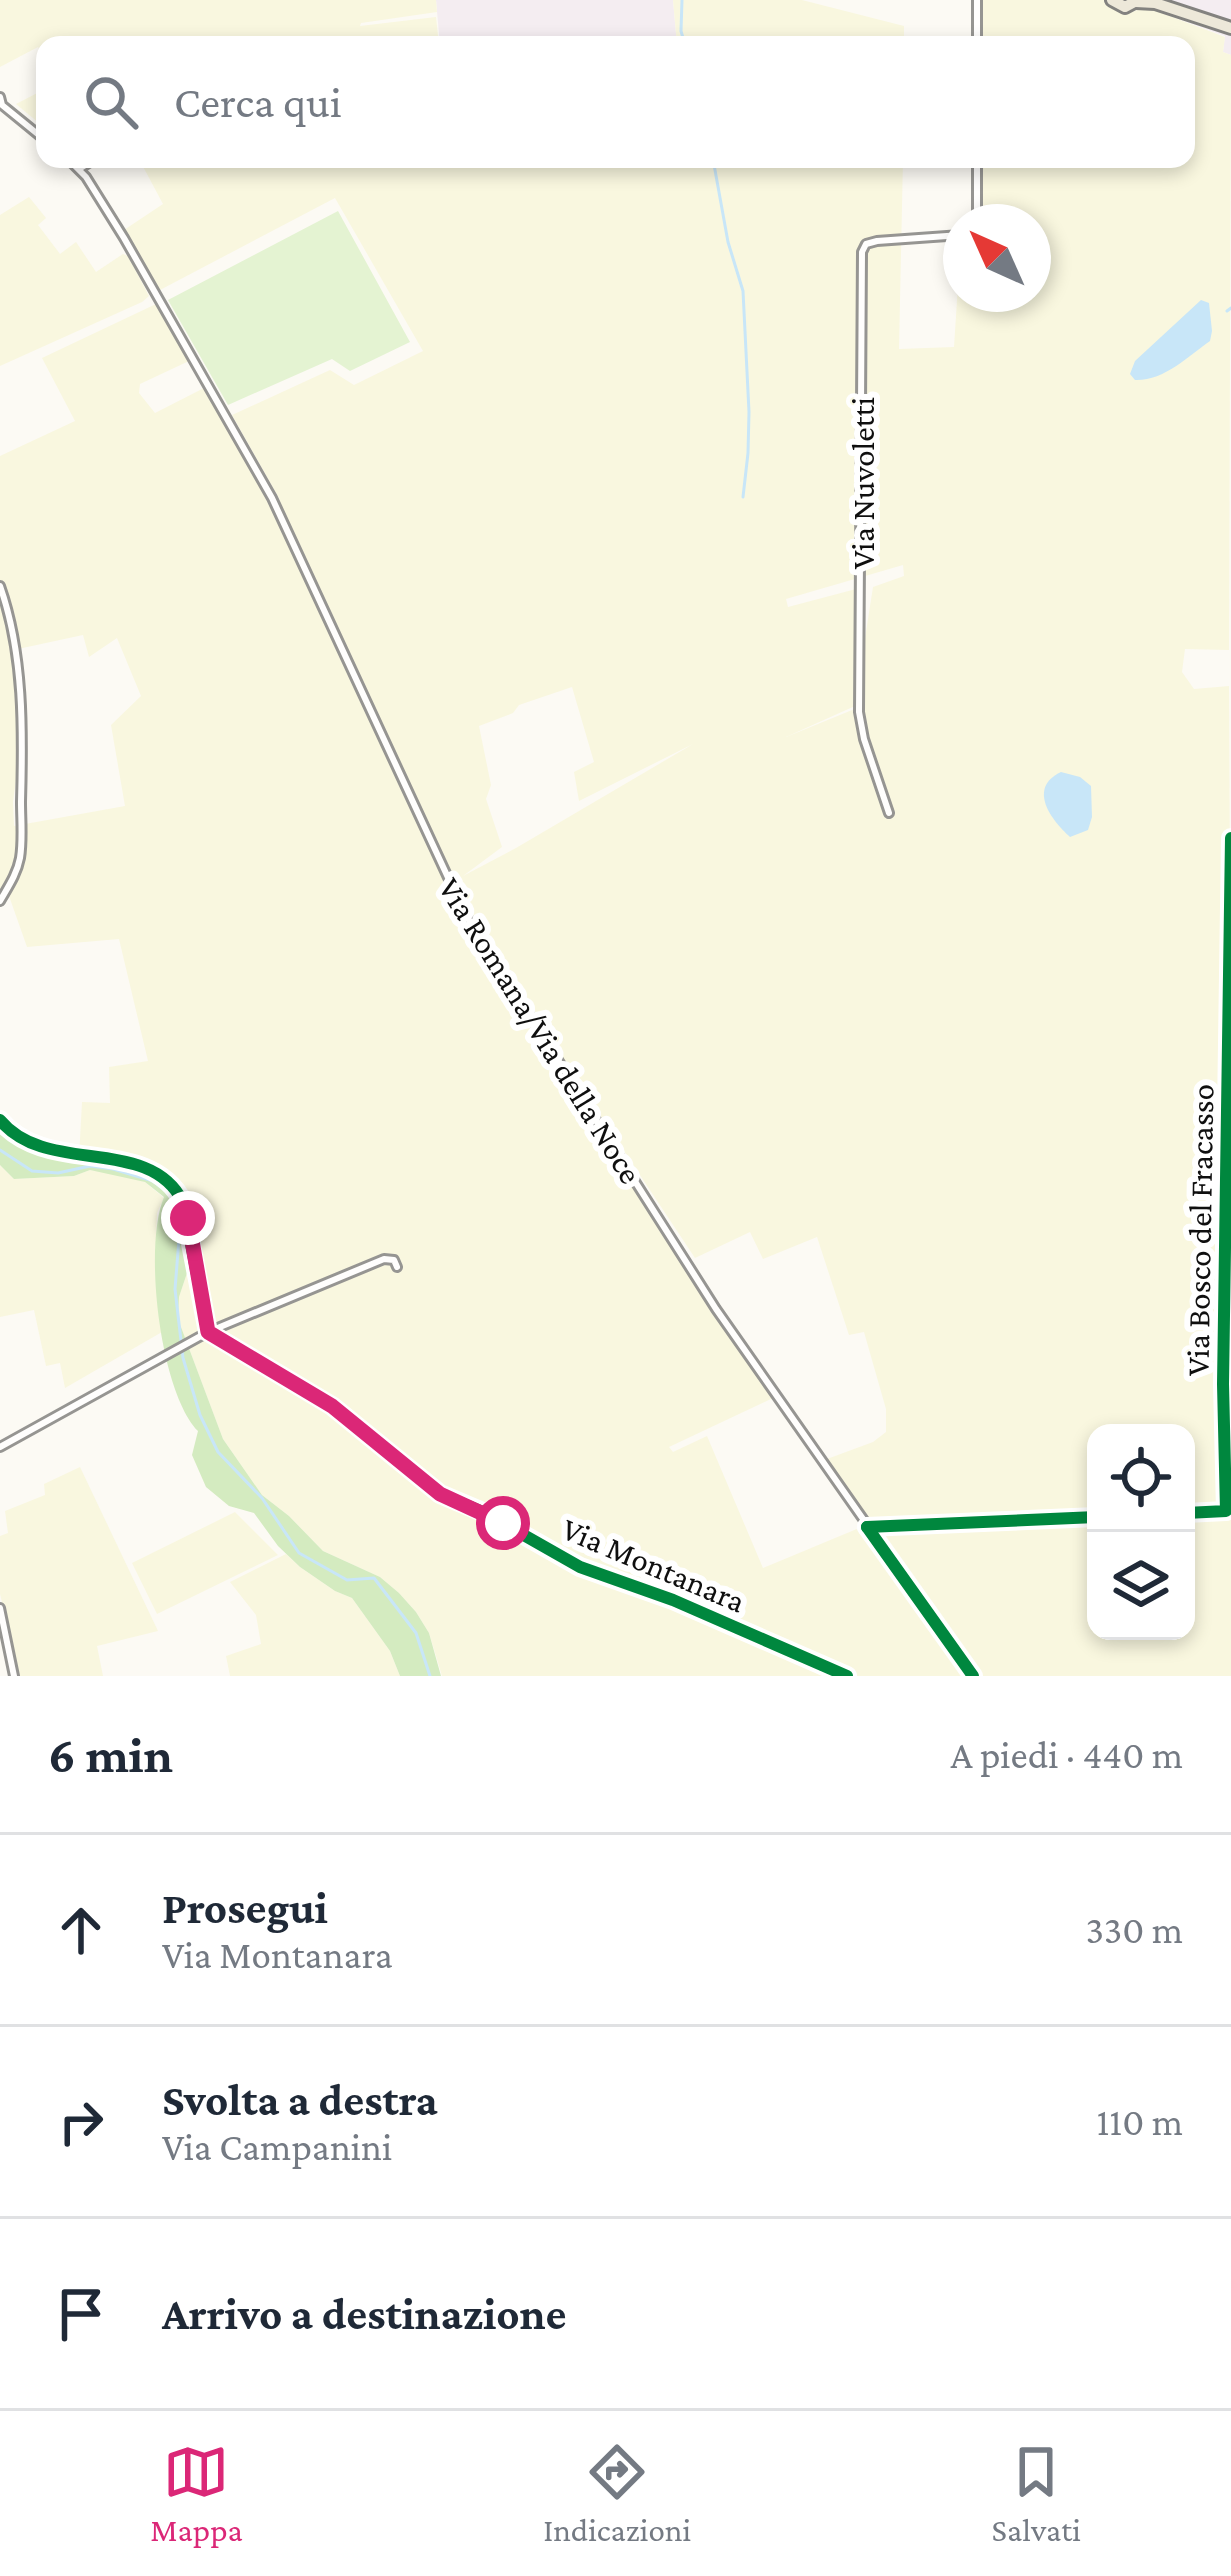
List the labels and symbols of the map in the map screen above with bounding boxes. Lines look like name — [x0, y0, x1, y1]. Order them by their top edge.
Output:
north arrow — [943, 204, 1051, 312]
street label: Via Nuvoletti — [844, 397, 881, 569]
street label: Via Romana/Via della Noce — [431, 871, 650, 1190]
street label: Via Bosco del Fracasso — [1178, 1084, 1221, 1376]
route end — [161, 1191, 215, 1245]
route start — [476, 1496, 530, 1550]
street label: Via Montanara — [557, 1509, 751, 1620]

